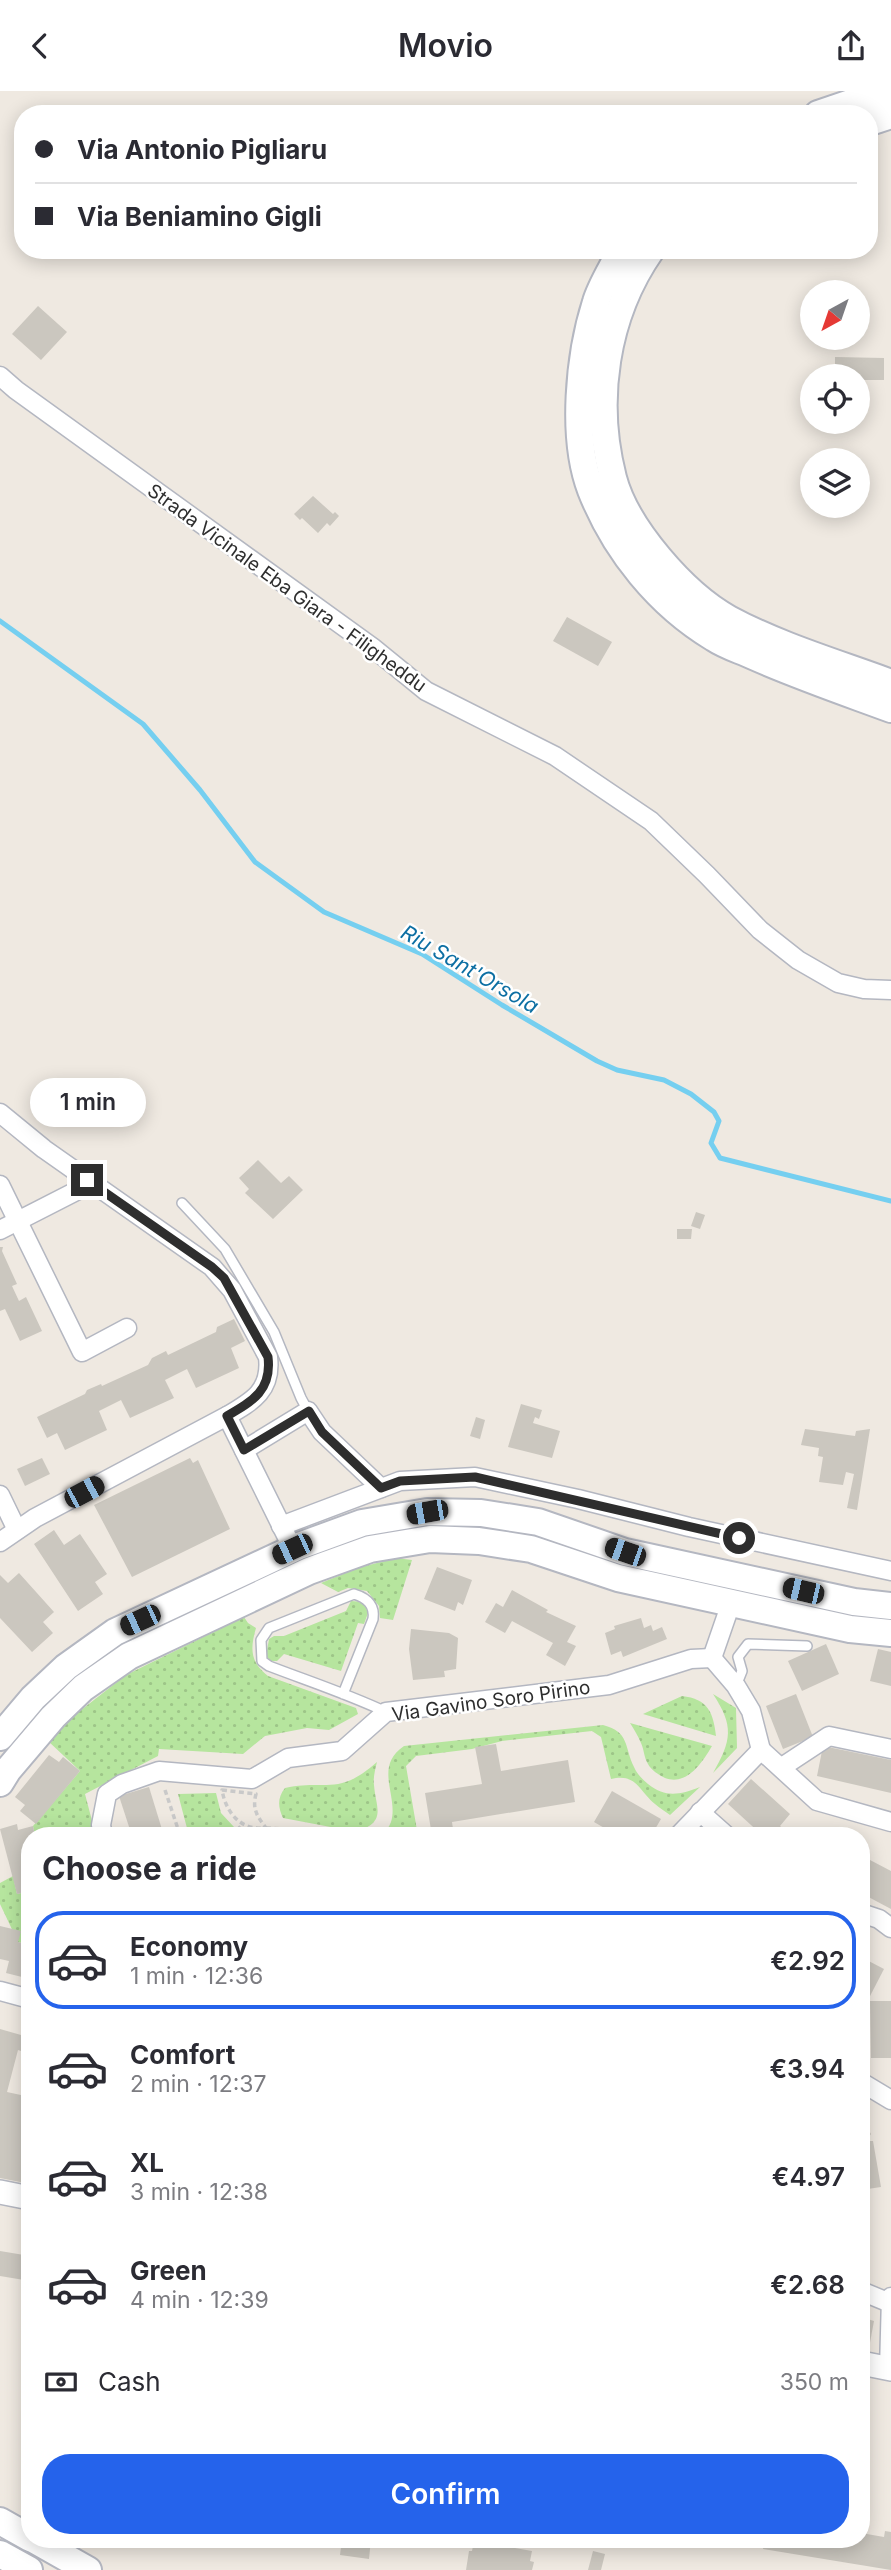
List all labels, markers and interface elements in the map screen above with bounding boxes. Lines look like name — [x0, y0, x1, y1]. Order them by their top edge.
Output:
text: Movio — [398, 26, 493, 65]
icon: back — [21, 27, 59, 65]
icon: share — [832, 27, 870, 65]
text: Via Antonio Pigliaru — [77, 134, 327, 165]
text: Via Beniamino Gigli — [77, 201, 322, 232]
north arrow — [800, 280, 870, 350]
map controls — [800, 280, 870, 518]
button: locate — [800, 364, 870, 434]
button: layers — [800, 448, 870, 518]
street label: Strada Vicinale Eba Giara - Filigheddu — [143, 479, 431, 697]
water label: Riu Sant'Orsola — [397, 920, 543, 1019]
callout: 1 min — [29, 1079, 145, 1127]
text: 1 min — [60, 1088, 116, 1116]
route end — [71, 1164, 103, 1196]
car — [61, 1473, 108, 1511]
car — [405, 1498, 450, 1526]
route start — [723, 1522, 755, 1554]
car — [269, 1531, 316, 1567]
car — [602, 1535, 649, 1569]
car — [781, 1576, 826, 1606]
car — [117, 1602, 164, 1638]
street label: Via Gavino Soro Pirino — [390, 1676, 592, 1726]
text: Choose a ride — [42, 1849, 257, 1888]
icon: car — [46, 1929, 109, 1992]
text: Economy — [130, 1931, 248, 1962]
text: €2.92 — [770, 1945, 845, 1976]
text: 1 min · 12:36 — [130, 1962, 263, 1990]
icon: car — [46, 2037, 109, 2100]
text: Comfort — [130, 2039, 235, 2070]
text: €3.94 — [769, 2053, 845, 2084]
text: 2 min · 12:37 — [130, 2070, 267, 2098]
icon: car — [46, 2145, 109, 2208]
text: XL — [130, 2147, 164, 2178]
text: €4.97 — [772, 2161, 845, 2192]
text: 3 min · 12:38 — [130, 2178, 268, 2206]
icon: car — [46, 2253, 109, 2316]
text: Green — [130, 2255, 207, 2286]
text: €2.68 — [770, 2269, 845, 2300]
text: 4 min · 12:39 — [130, 2286, 269, 2314]
icon: cash — [42, 2363, 80, 2401]
text: Cash — [98, 2366, 161, 2397]
text: 350 m — [780, 2368, 849, 2396]
button: Confirm — [42, 2454, 849, 2534]

